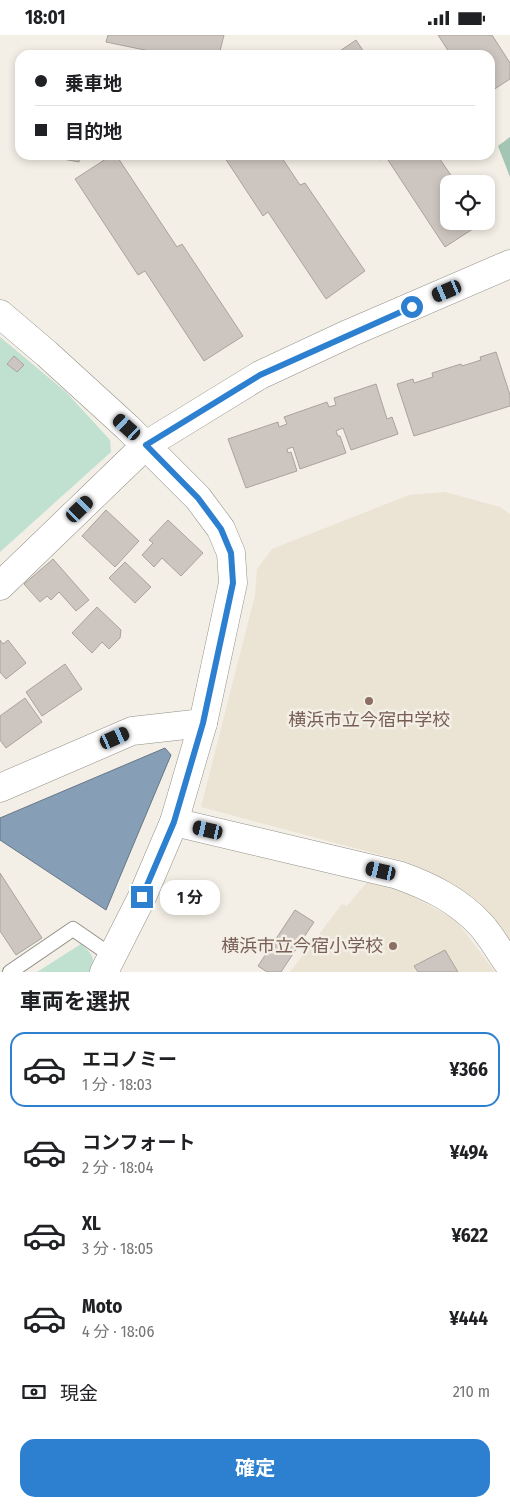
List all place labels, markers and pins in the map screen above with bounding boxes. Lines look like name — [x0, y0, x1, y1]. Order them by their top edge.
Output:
marker: 横浜市立今宿中学校 — [363, 695, 375, 707]
place label: 横浜市立今宿中学校 — [288, 709, 450, 731]
place label: 横浜市立今宿小学校 — [221, 935, 383, 957]
marker: 横浜市立今宿小学校 — [387, 940, 399, 952]

